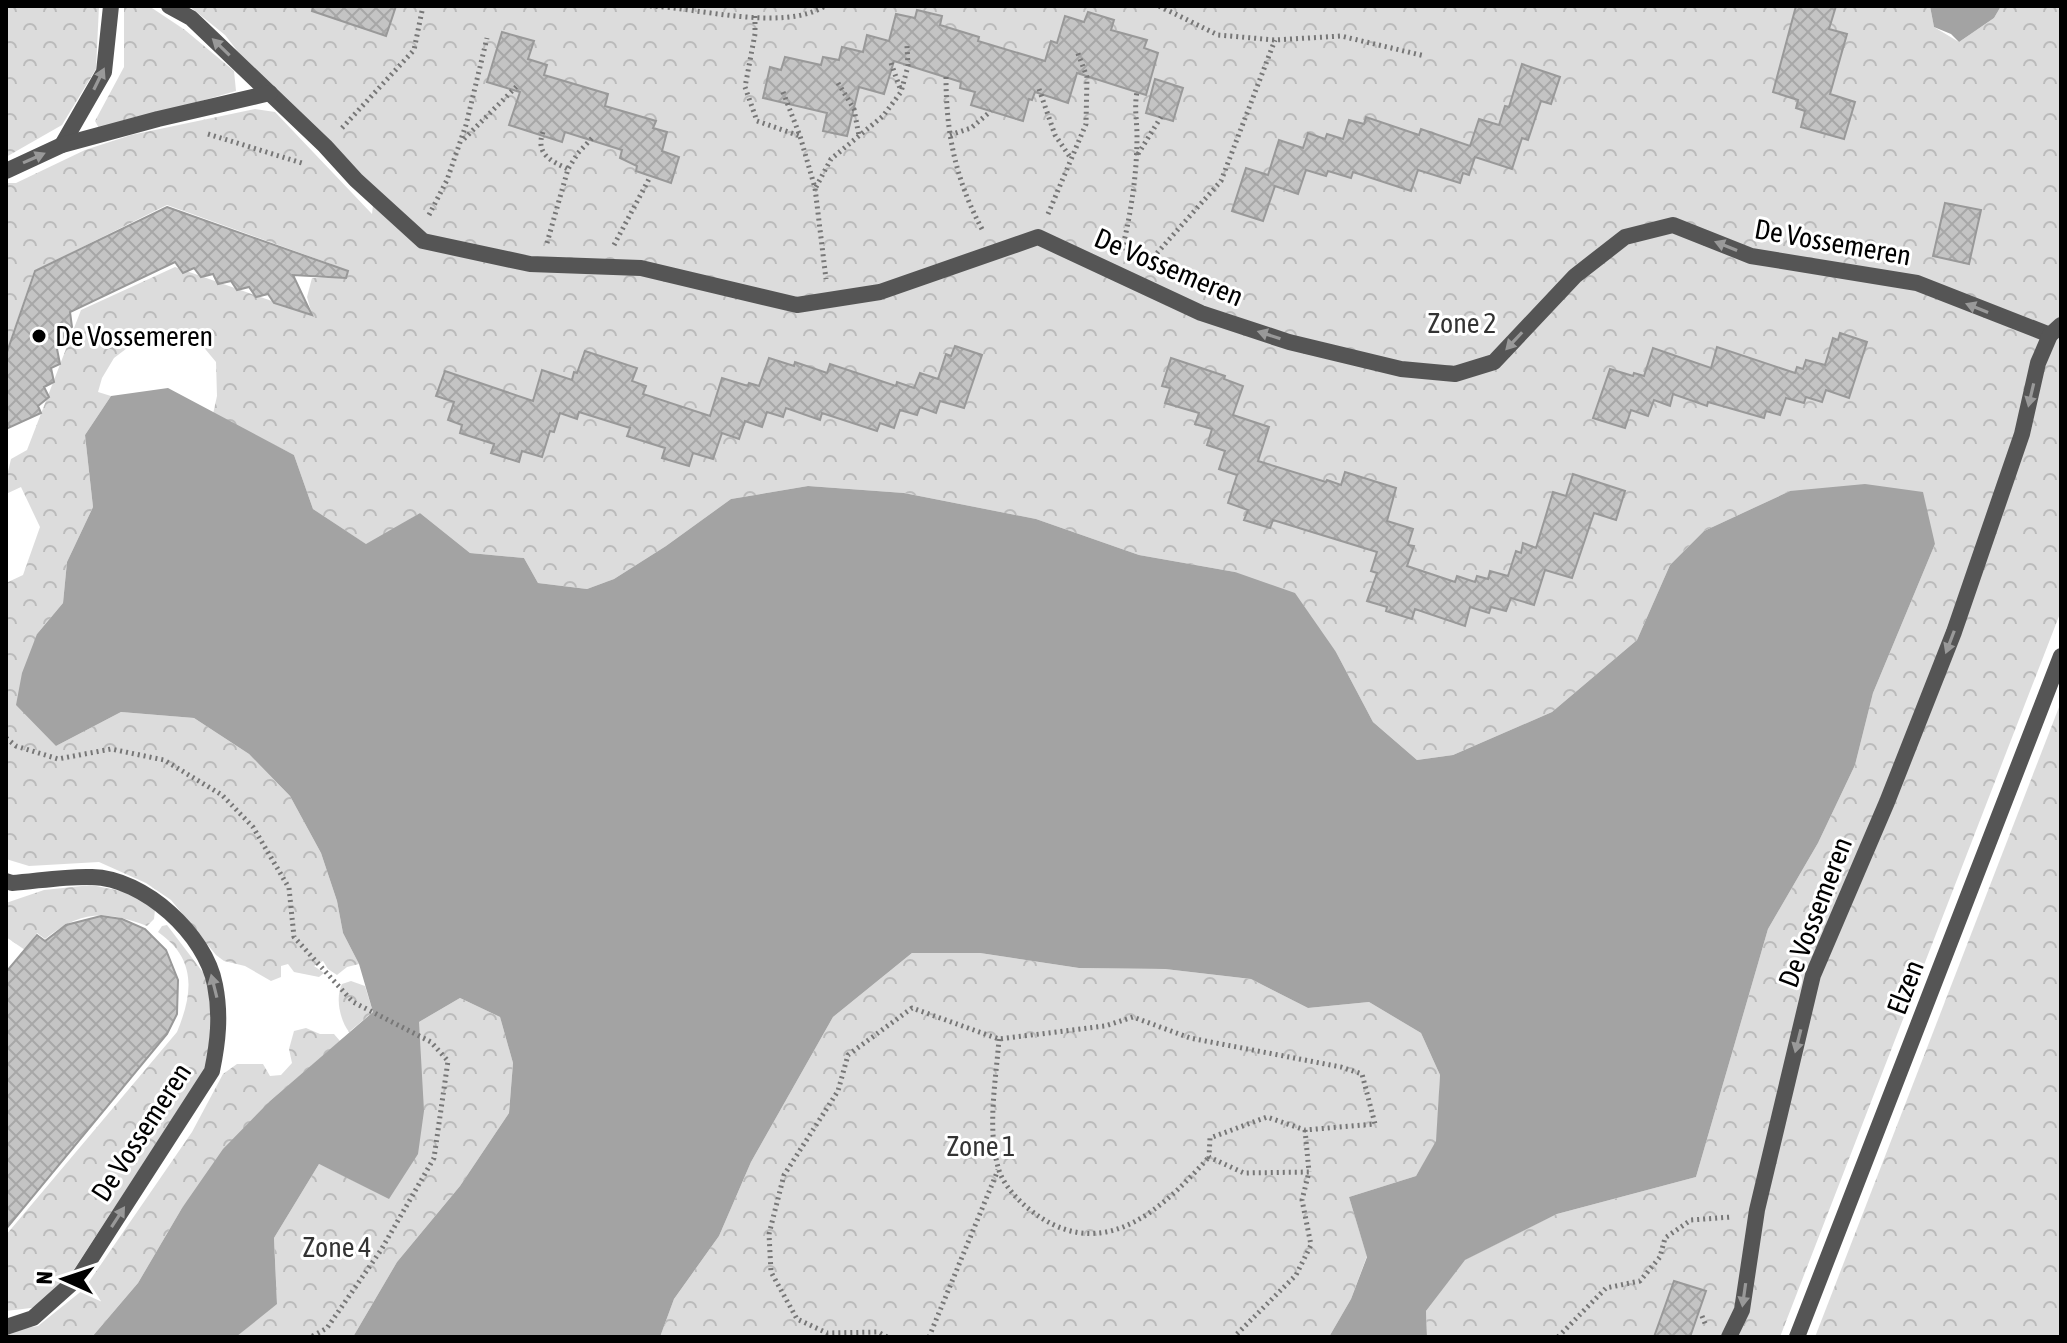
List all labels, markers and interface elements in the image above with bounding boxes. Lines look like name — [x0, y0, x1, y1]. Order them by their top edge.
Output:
one-way arrow — [212, 39, 231, 57]
one-way arrow — [92, 68, 106, 91]
one-way arrow — [22, 151, 46, 165]
street label: De Vossemeren — [1752, 213, 1914, 271]
street label: De Vossemeren — [1090, 221, 1248, 313]
one-way arrow — [1714, 240, 1738, 253]
one-way arrow — [1965, 301, 1989, 314]
park label: Zone 2 — [1427, 307, 1497, 339]
place label: De Vossemeren — [55, 320, 213, 352]
marker: De Vossemeren — [30, 327, 48, 345]
one-way arrow — [1257, 329, 1281, 341]
one-way arrow — [1505, 332, 1523, 351]
one-way arrow — [2024, 383, 2037, 408]
one-way arrow — [1943, 630, 1956, 654]
street label: De Vossemeren — [1772, 832, 1858, 992]
street label: Elzen — [1880, 955, 1930, 1019]
one-way arrow — [207, 973, 219, 998]
one-way arrow — [1791, 1029, 1803, 1054]
street label: De Vossemeren — [85, 1057, 197, 1207]
park label: Zone 1 — [946, 1130, 1016, 1162]
one-way arrow — [110, 1206, 125, 1227]
park label: Zone 4 — [302, 1231, 372, 1263]
north arrow — [24, 1239, 104, 1319]
text: N — [31, 1271, 57, 1285]
one-way arrow — [1737, 1283, 1750, 1308]

